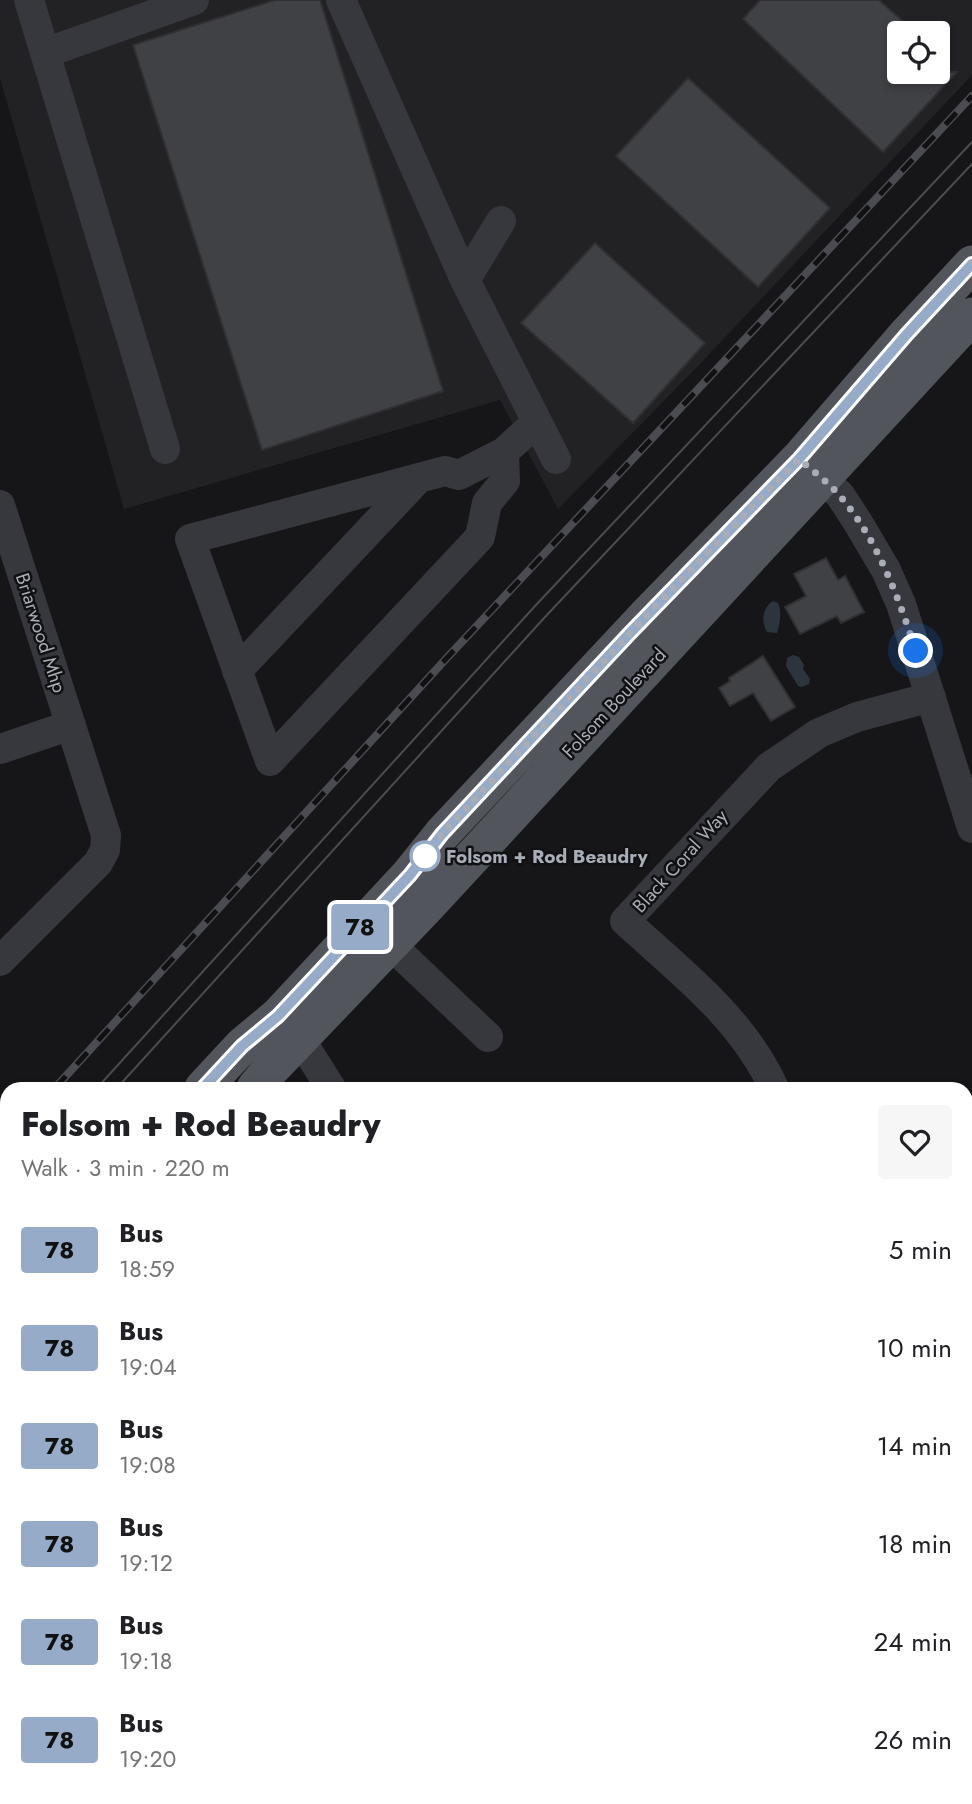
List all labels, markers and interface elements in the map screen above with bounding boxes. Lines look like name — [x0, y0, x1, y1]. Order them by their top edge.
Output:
map controls — [887, 21, 950, 84]
button: locate — [887, 21, 950, 84]
street label: Briarwood Mhp — [9, 570, 73, 696]
your location — [898, 633, 933, 668]
street label: Folsom Boulevard — [556, 642, 672, 764]
street label: Black Coral Way — [626, 803, 734, 919]
marker: Folsom + Rod Beaudry — [410, 841, 440, 871]
place label: Folsom + Rod Beaudry — [446, 843, 649, 870]
line badge: 78 — [328, 904, 392, 950]
text: 78 — [345, 909, 375, 944]
text: Folsom + Rod Beaudry — [21, 1101, 381, 1148]
button: heart — [878, 1105, 952, 1179]
text: Walk · 3 min · 220 m — [21, 1151, 230, 1185]
text: Bus — [119, 1214, 163, 1252]
text: 5 min — [889, 1231, 952, 1269]
text: 78 — [45, 1232, 74, 1267]
text: 18:59 — [119, 1252, 175, 1286]
text: Bus — [119, 1312, 163, 1350]
text: 10 min — [876, 1329, 952, 1367]
text: 78 — [45, 1330, 74, 1365]
text: 19:04 — [119, 1350, 177, 1384]
text: Bus — [119, 1410, 163, 1448]
text: 14 min — [877, 1427, 952, 1465]
text: 78 — [45, 1428, 74, 1463]
text: 19:08 — [119, 1448, 176, 1482]
text: Bus — [119, 1508, 163, 1546]
text: 18 min — [878, 1525, 952, 1563]
text: 78 — [45, 1526, 74, 1561]
text: 19:12 — [119, 1546, 173, 1580]
text: Bus — [119, 1606, 163, 1644]
text: 24 min — [874, 1623, 952, 1661]
text: 78 — [45, 1624, 74, 1659]
text: 19:18 — [119, 1644, 172, 1678]
text: Bus — [119, 1704, 163, 1742]
text: 26 min — [874, 1721, 952, 1759]
text: 78 — [45, 1722, 74, 1757]
text: 19:20 — [119, 1742, 176, 1776]

